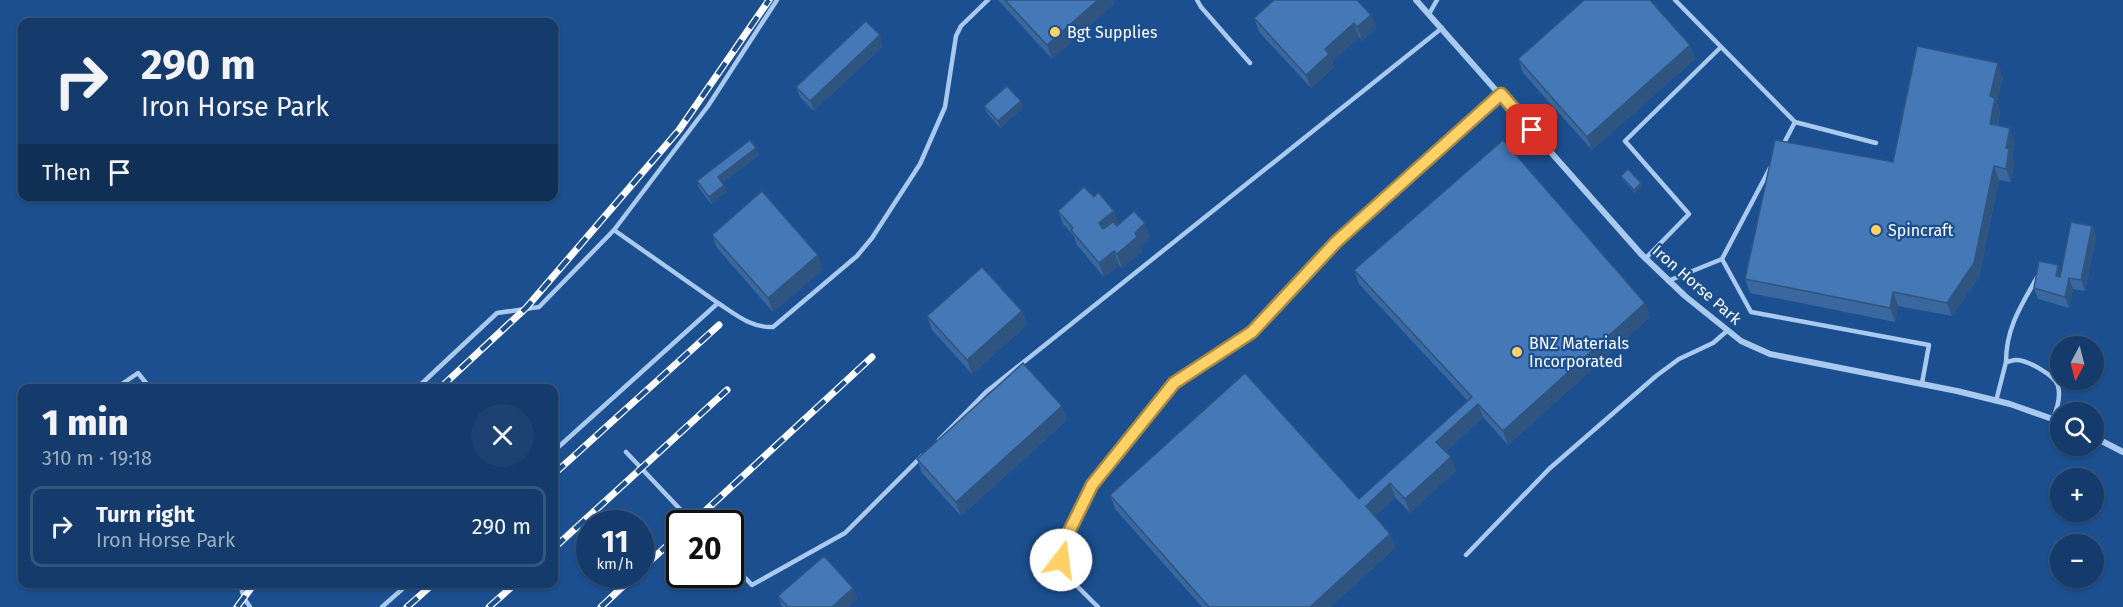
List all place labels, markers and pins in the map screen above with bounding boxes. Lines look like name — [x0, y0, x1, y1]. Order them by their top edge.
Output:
place label: Bgt Supplies — [1067, 23, 1158, 42]
marker: Bgt Supplies — [1048, 25, 1062, 39]
pin — [1506, 104, 1557, 155]
place label: Spincraft — [1888, 221, 1953, 240]
marker: Spincraft — [1869, 223, 1883, 237]
place label: BNZ Materials Incorporated — [1529, 334, 1629, 371]
marker: BNZ Materials Incorporated — [1510, 345, 1524, 359]

